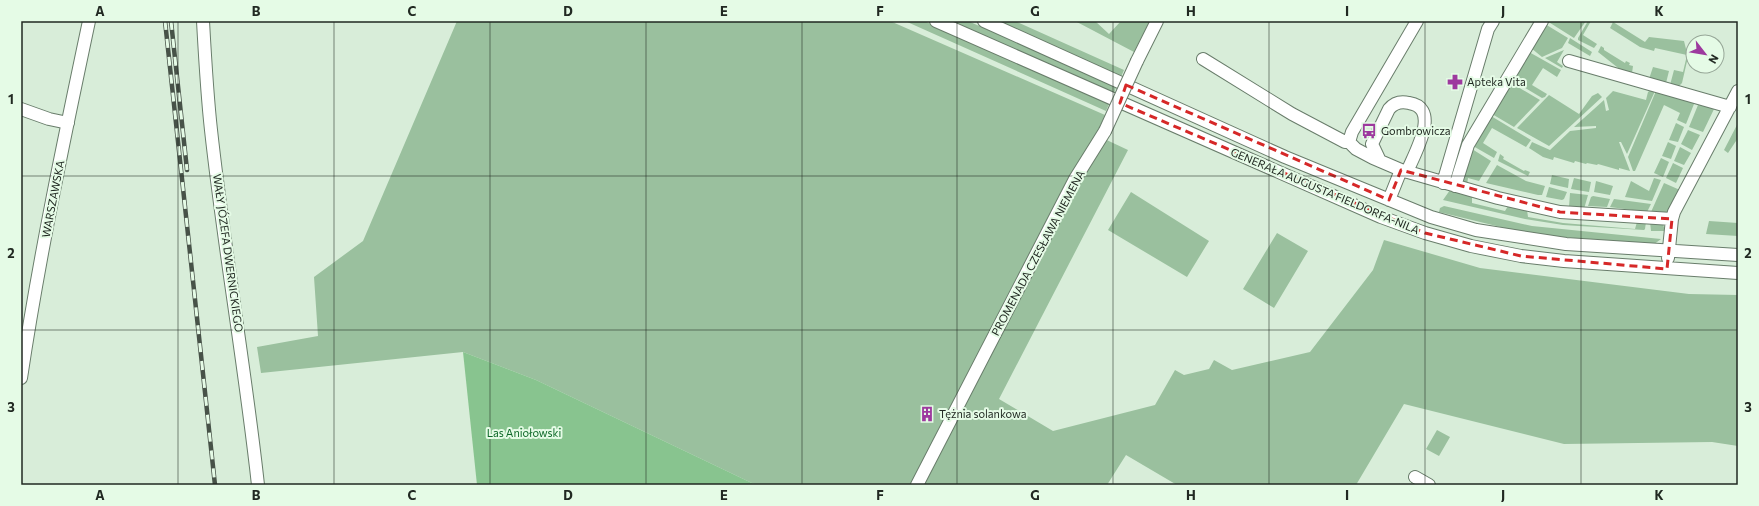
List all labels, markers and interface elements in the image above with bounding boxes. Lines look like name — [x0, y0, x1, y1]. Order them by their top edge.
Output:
text: A — [95, 3, 105, 19]
text: B — [252, 3, 261, 19]
text: C — [408, 3, 417, 19]
text: D — [563, 3, 573, 19]
text: E — [720, 3, 728, 19]
text: F — [876, 3, 884, 19]
text: G — [1030, 3, 1040, 19]
text: H — [1186, 3, 1196, 19]
text: I — [1345, 3, 1349, 19]
text: J — [1501, 3, 1505, 19]
text: K — [1654, 3, 1664, 19]
north arrow — [1685, 34, 1725, 74]
text: N — [1706, 53, 1722, 66]
pharmacy icon: Apteka Vita — [1446, 73, 1464, 91]
place label: Apteka Vita — [1467, 75, 1526, 88]
text: 1 — [8, 91, 14, 107]
text: 1 — [1745, 91, 1751, 107]
bus stop icon: Gombrowicza — [1360, 122, 1378, 140]
place label: Gombrowicza — [1381, 124, 1451, 137]
street label: GENERAŁA AUGUSTA FIELDORFA-NILA — [1229, 145, 1422, 236]
street label: WARSZAWSKA — [39, 159, 66, 239]
street label: PROMENADA CZESŁAWA NIEMENA — [988, 168, 1087, 338]
street label: WAŁY JÓZEFA DWERNICKIEGO — [210, 173, 247, 333]
text: 2 — [7, 245, 15, 261]
text: 2 — [1744, 245, 1752, 261]
text: 3 — [7, 399, 15, 415]
text: 3 — [1744, 399, 1752, 415]
building icon: Tężnia solankowa — [918, 405, 936, 423]
place label: Tężnia solankowa — [939, 407, 1026, 420]
park label: Las Aniołowski — [487, 426, 562, 439]
text: A — [95, 487, 105, 503]
text: B — [252, 487, 261, 503]
text: C — [408, 487, 417, 503]
text: D — [563, 487, 573, 503]
text: E — [720, 487, 728, 503]
text: F — [876, 487, 884, 503]
text: G — [1030, 487, 1040, 503]
text: H — [1186, 487, 1196, 503]
text: I — [1345, 487, 1349, 503]
text: J — [1501, 487, 1505, 503]
text: K — [1654, 487, 1664, 503]

